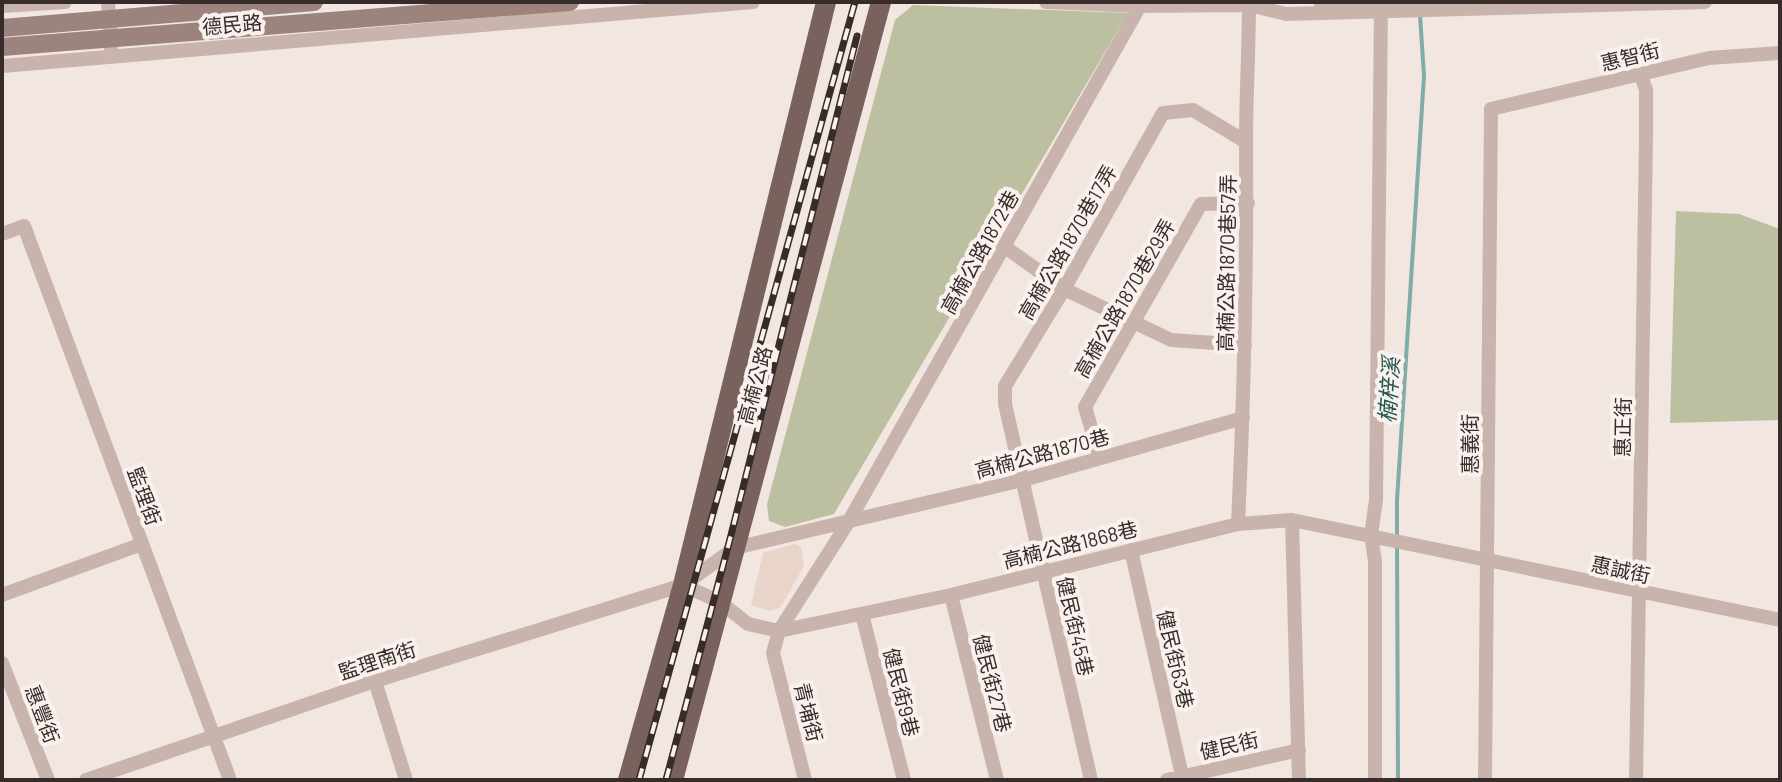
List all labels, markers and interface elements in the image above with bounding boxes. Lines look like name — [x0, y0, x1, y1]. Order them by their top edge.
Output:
street label: 德民路 — [201, 9, 263, 39]
street label: 惠智街 — [1598, 37, 1662, 75]
street label: 高楠公路1870巷17弄 — [1013, 160, 1121, 324]
street label: 高楠公路1870巷57弄 — [1212, 174, 1240, 352]
street label: 高楠公路1872巷 — [935, 186, 1023, 318]
street label: 高楠公路1870巷29弄 — [1069, 214, 1179, 382]
street label: 高楠公路 — [732, 343, 776, 427]
water label: 楠梓溪 — [1373, 353, 1403, 424]
street label: 惠正街 — [1609, 397, 1635, 457]
street label: 惠義街 — [1457, 414, 1481, 474]
street label: 高楠公路1870巷 — [972, 424, 1112, 482]
street label: 監理街 — [123, 464, 167, 528]
street label: 高楠公路1868巷 — [1000, 516, 1140, 572]
street label: 惠誠街 — [1589, 551, 1653, 587]
street label: 健民街45巷 — [1053, 574, 1099, 678]
street label: 健民街63巷 — [1153, 607, 1199, 711]
street label: 健民街27巷 — [969, 631, 1017, 735]
street label: 監理南街 — [335, 636, 419, 684]
street label: 健民街9巷 — [879, 645, 925, 739]
street label: 青埔街 — [790, 680, 828, 744]
street label: 惠豐街 — [21, 682, 65, 746]
street label: 健民街 — [1197, 727, 1261, 763]

